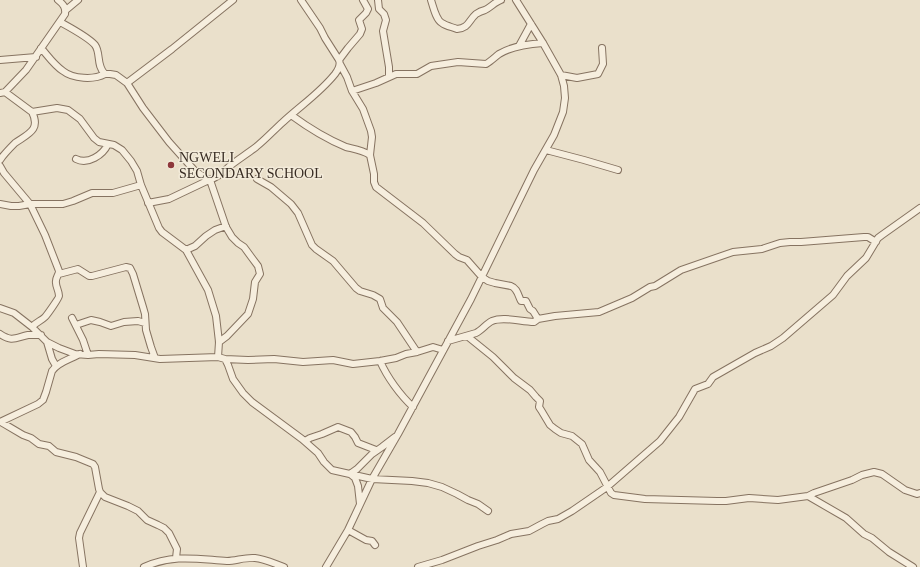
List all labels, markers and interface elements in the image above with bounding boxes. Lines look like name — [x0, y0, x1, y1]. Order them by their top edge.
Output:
place label: NGWELI SECONDARY SCHOOL — [179, 150, 323, 181]
marker: NGWELI SECONDARY SCHOOL — [166, 160, 176, 170]

